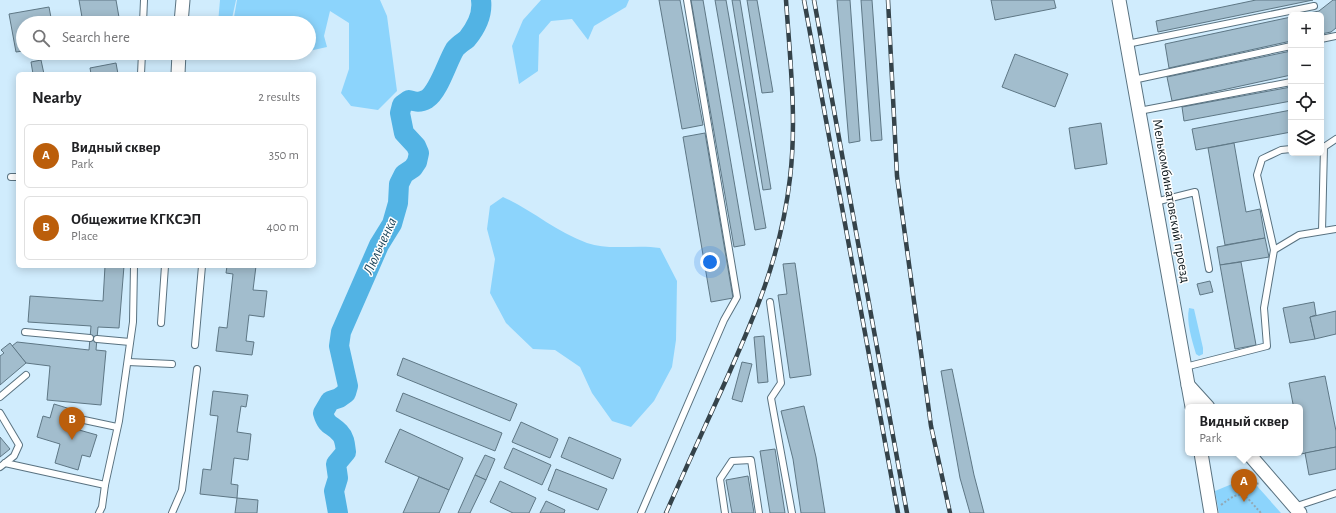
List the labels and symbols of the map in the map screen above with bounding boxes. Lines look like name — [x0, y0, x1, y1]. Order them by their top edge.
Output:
street label: Мелькомбинатовский проезд — [1150, 118, 1192, 284]
water label: Люльченка — [360, 215, 400, 278]
your location — [700, 252, 720, 272]
pin: B — [59, 407, 85, 440]
pin: A — [1231, 469, 1257, 502]

